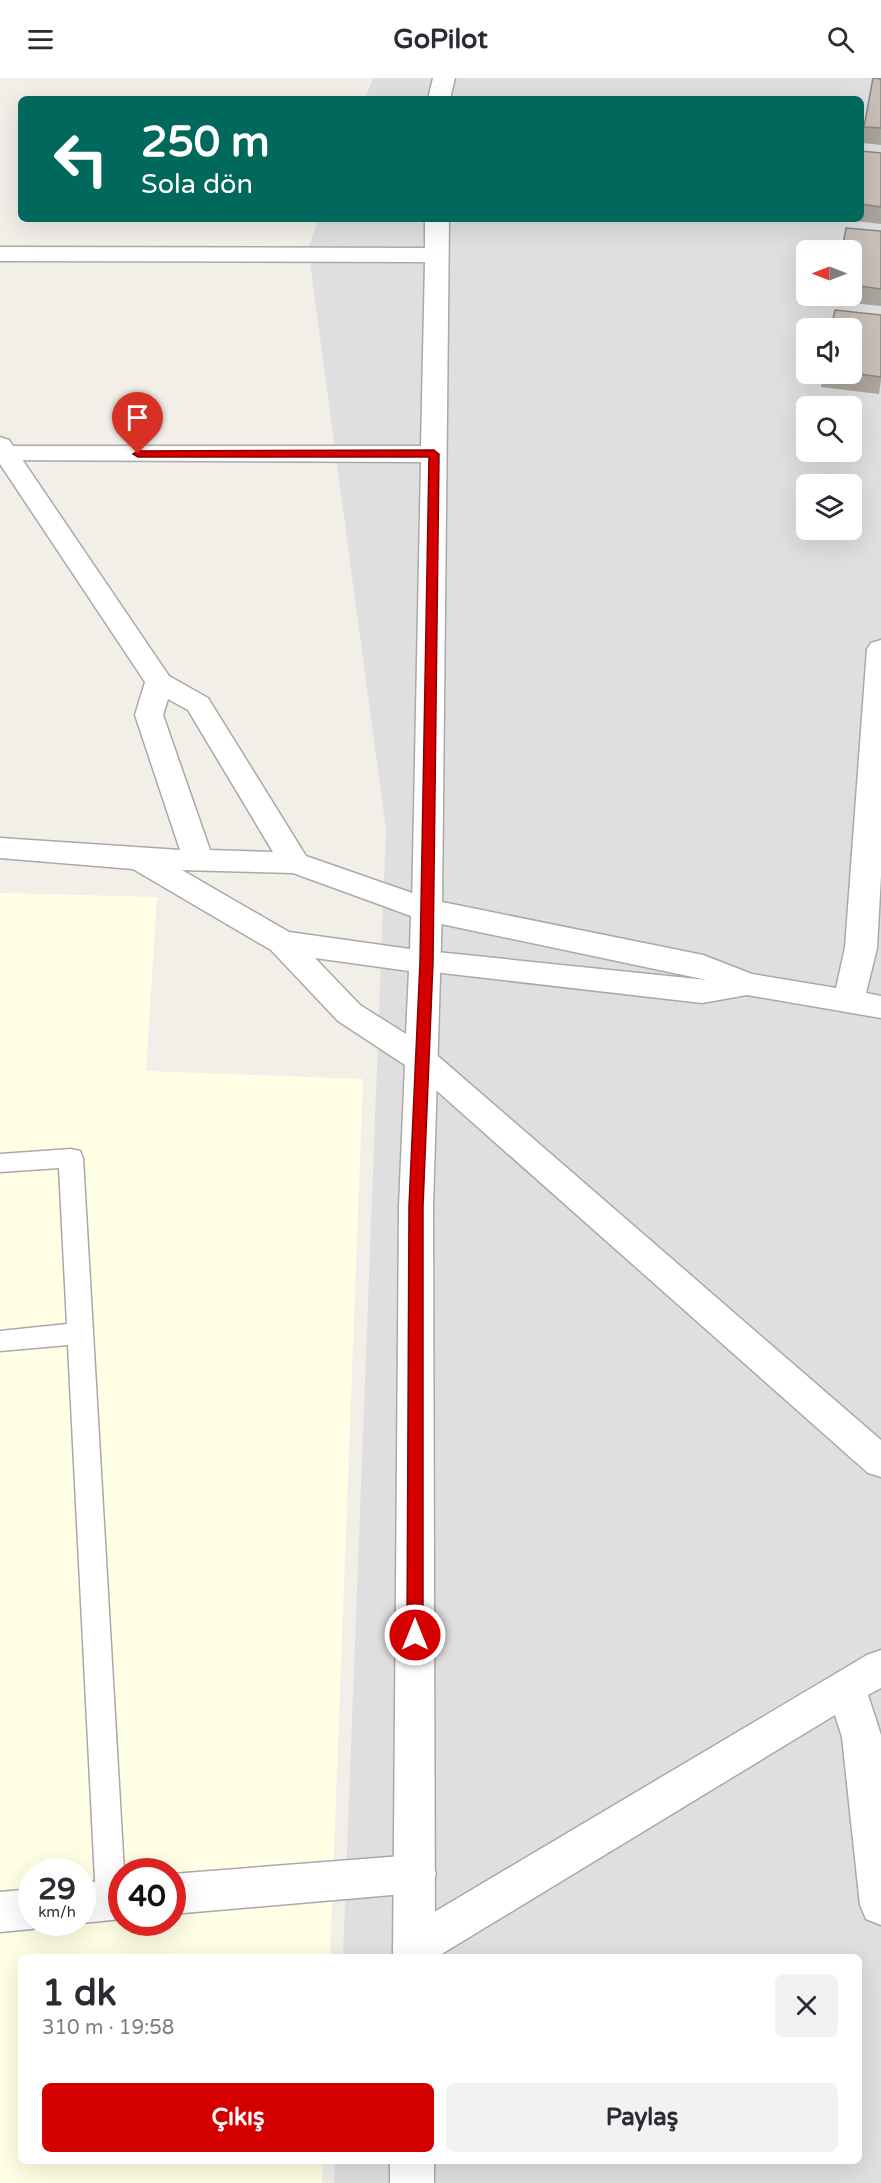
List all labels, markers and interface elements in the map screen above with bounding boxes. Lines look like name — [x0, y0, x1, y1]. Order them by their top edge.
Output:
icon: menu — [24, 23, 57, 56]
text: GoPilot — [393, 23, 488, 56]
icon: search — [824, 23, 857, 56]
text: 250 m — [141, 117, 270, 168]
icon: left — [42, 120, 120, 198]
text: Sola dön — [141, 168, 253, 201]
north arrow — [796, 240, 862, 306]
map controls — [796, 240, 862, 540]
button: sound — [796, 318, 862, 384]
pin — [112, 392, 163, 454]
button: search — [796, 396, 862, 462]
icon: arrive — [121, 401, 154, 434]
button: layers — [796, 474, 862, 540]
position arrow — [383, 1603, 447, 1667]
speed limit sign: 40 — [108, 1858, 186, 1936]
text: 29 — [38, 1871, 76, 1908]
text: km/h — [38, 1903, 76, 1921]
text: 1 dk — [42, 1972, 116, 2015]
button: close — [775, 1974, 838, 2037]
text: 310 m · 19:58 — [42, 2016, 174, 2040]
button: Çıkış — [42, 2083, 434, 2152]
button: Paylaş — [446, 2083, 838, 2152]

